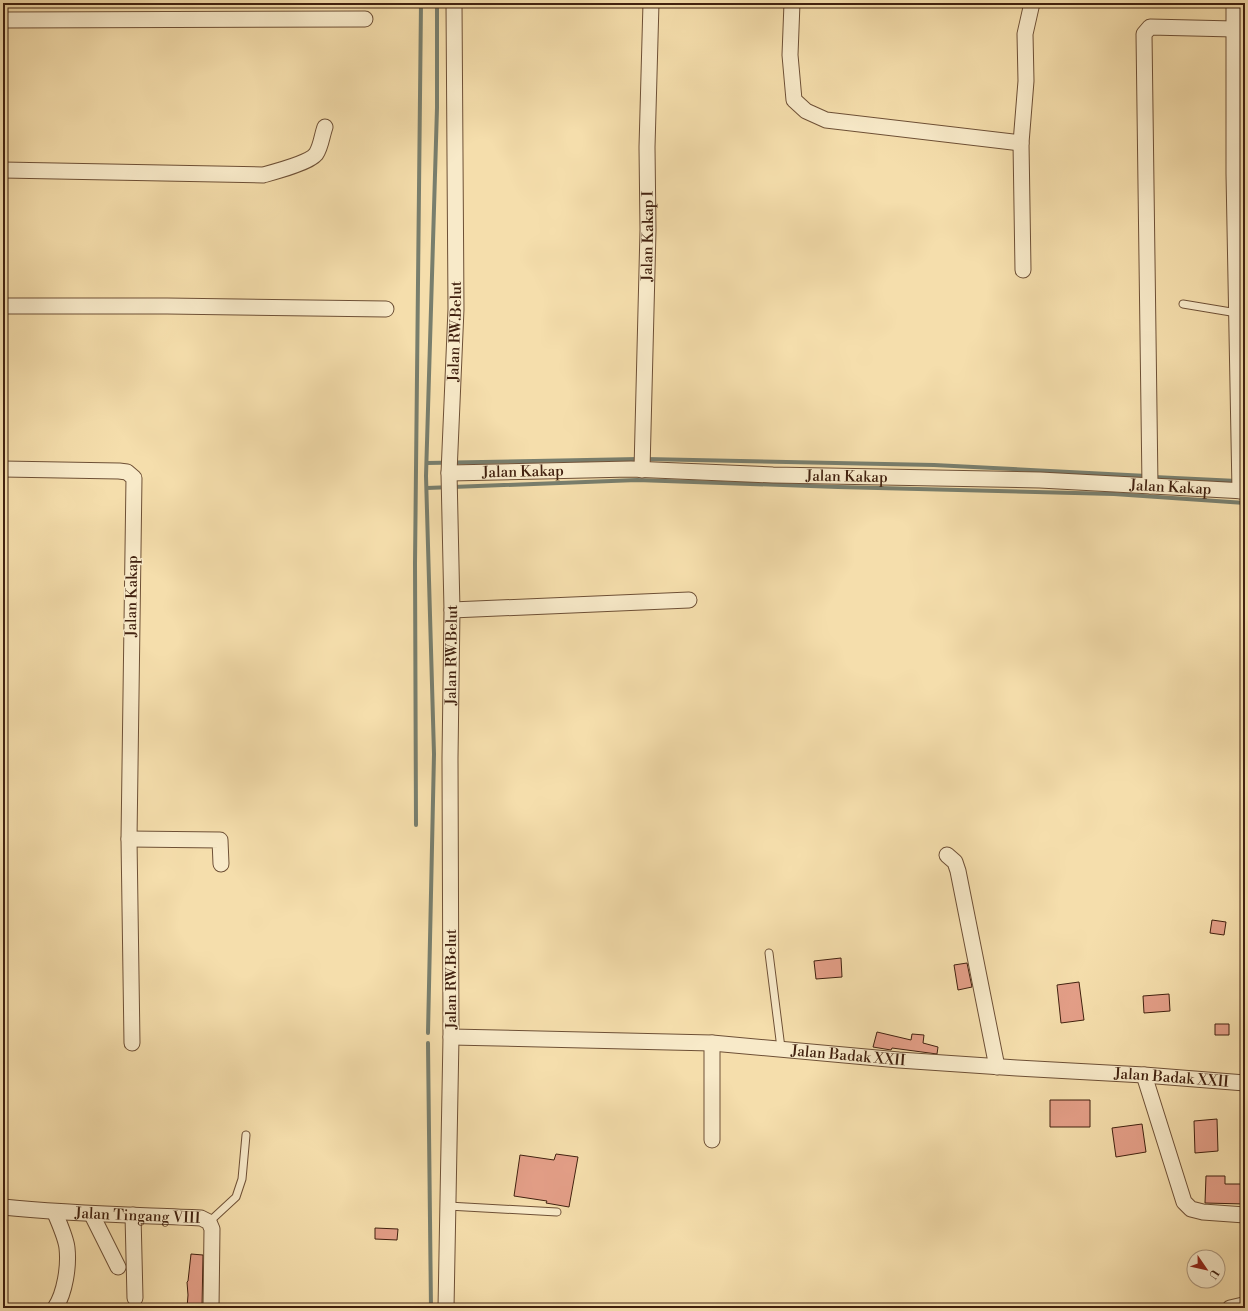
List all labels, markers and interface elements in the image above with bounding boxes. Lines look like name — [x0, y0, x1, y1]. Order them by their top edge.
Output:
street label: Jalan Kakap I — [637, 190, 658, 283]
street label: Jalan RW.Belut — [443, 280, 466, 383]
street label: Jalan Kakap — [481, 461, 564, 482]
street label: Jalan Kakap — [805, 466, 888, 487]
street label: Jalan Kakap — [1128, 475, 1212, 499]
street label: Jalan Kakap — [122, 555, 142, 638]
street label: Jalan RW.Belut — [441, 604, 462, 706]
street label: Jalan RW.Belut — [442, 928, 461, 1030]
street label: Jalan Badak XXII — [789, 1041, 907, 1070]
street label: Jalan Badak XXII — [1113, 1064, 1230, 1091]
street label: Jalan Tingang VIII — [74, 1203, 201, 1227]
north arrow — [1186, 1249, 1226, 1289]
text: U — [1205, 1267, 1222, 1282]

